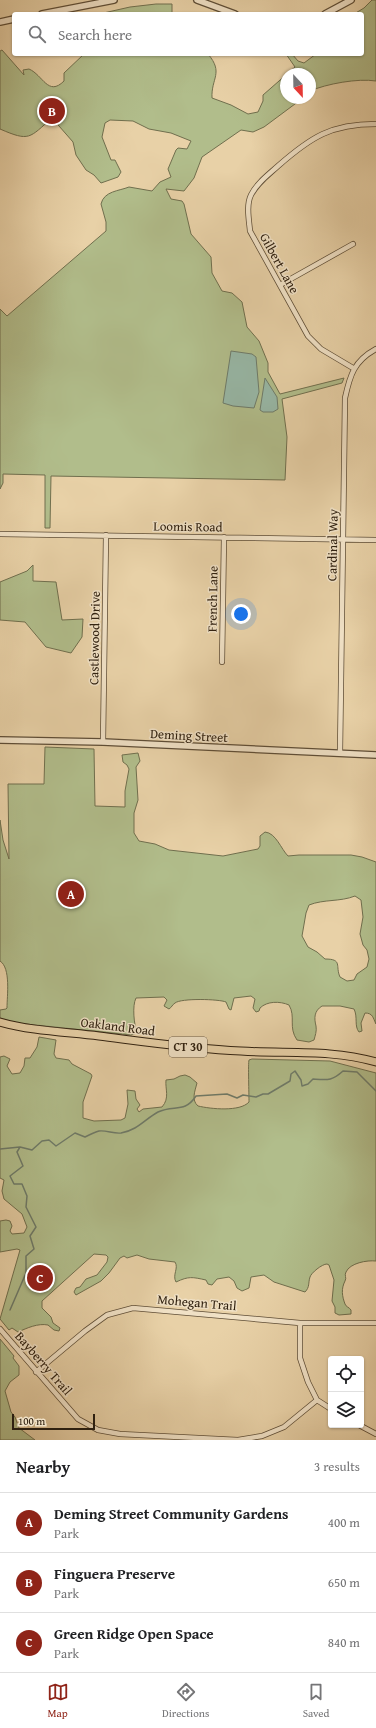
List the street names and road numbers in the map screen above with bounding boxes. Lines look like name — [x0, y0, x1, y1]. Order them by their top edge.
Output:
street label: Gilbert Lane — [255, 230, 304, 297]
street label: Cardinal Way — [322, 508, 343, 581]
street label: Loomis Road — [153, 516, 223, 537]
street label: French Lane — [202, 566, 223, 632]
street label: Castlewood Drive — [84, 591, 105, 685]
street label: Deming Street — [150, 724, 229, 747]
street label: Oakland Road — [80, 1013, 156, 1040]
road number: CT 30 — [169, 1037, 207, 1057]
street label: Mohegan Trail — [157, 1290, 238, 1315]
street label: Bayberry Trail — [11, 1327, 77, 1400]

